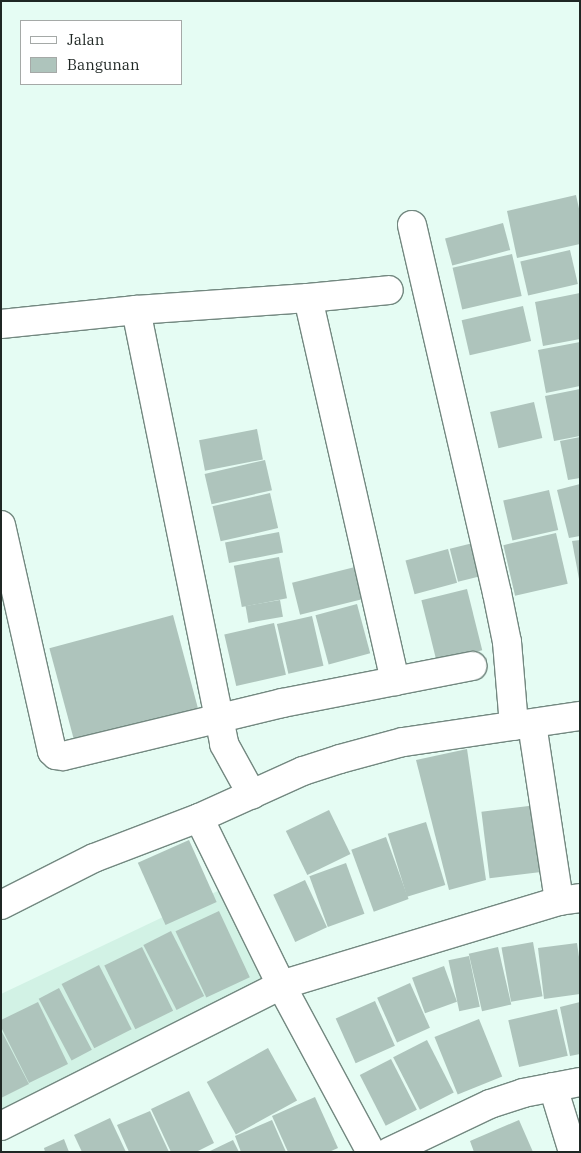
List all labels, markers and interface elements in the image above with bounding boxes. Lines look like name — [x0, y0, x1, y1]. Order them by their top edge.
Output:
legend — [20, 20, 182, 85]
text: Jalan — [67, 30, 104, 49]
text: Bangunan — [67, 55, 140, 74]

